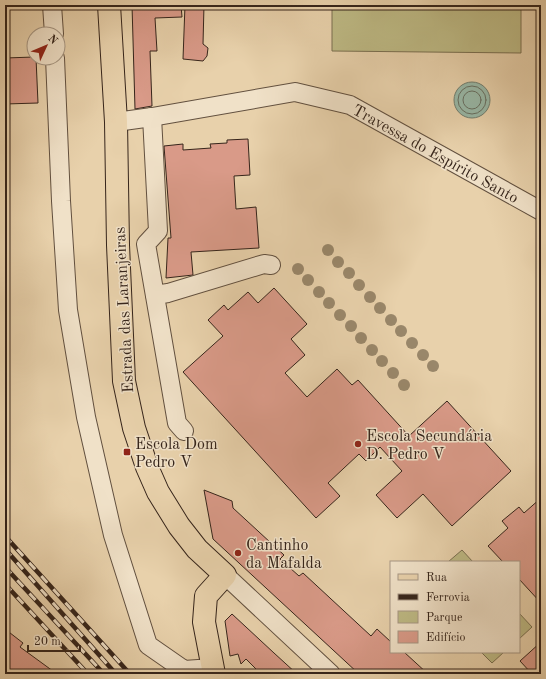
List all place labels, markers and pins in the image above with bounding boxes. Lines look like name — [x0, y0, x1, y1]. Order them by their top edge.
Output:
place label: Escola Secundária D. Pedro V — [366, 429, 492, 463]
place label: Escola Dom Pedro V — [135, 437, 218, 471]
marker: Escola Secundária D. Pedro V — [353, 439, 363, 449]
marker: Escola Dom Pedro V — [122, 447, 132, 457]
place label: Cantinho da Mafalda — [246, 538, 322, 572]
marker: Cantinho da Mafalda — [233, 548, 243, 558]

